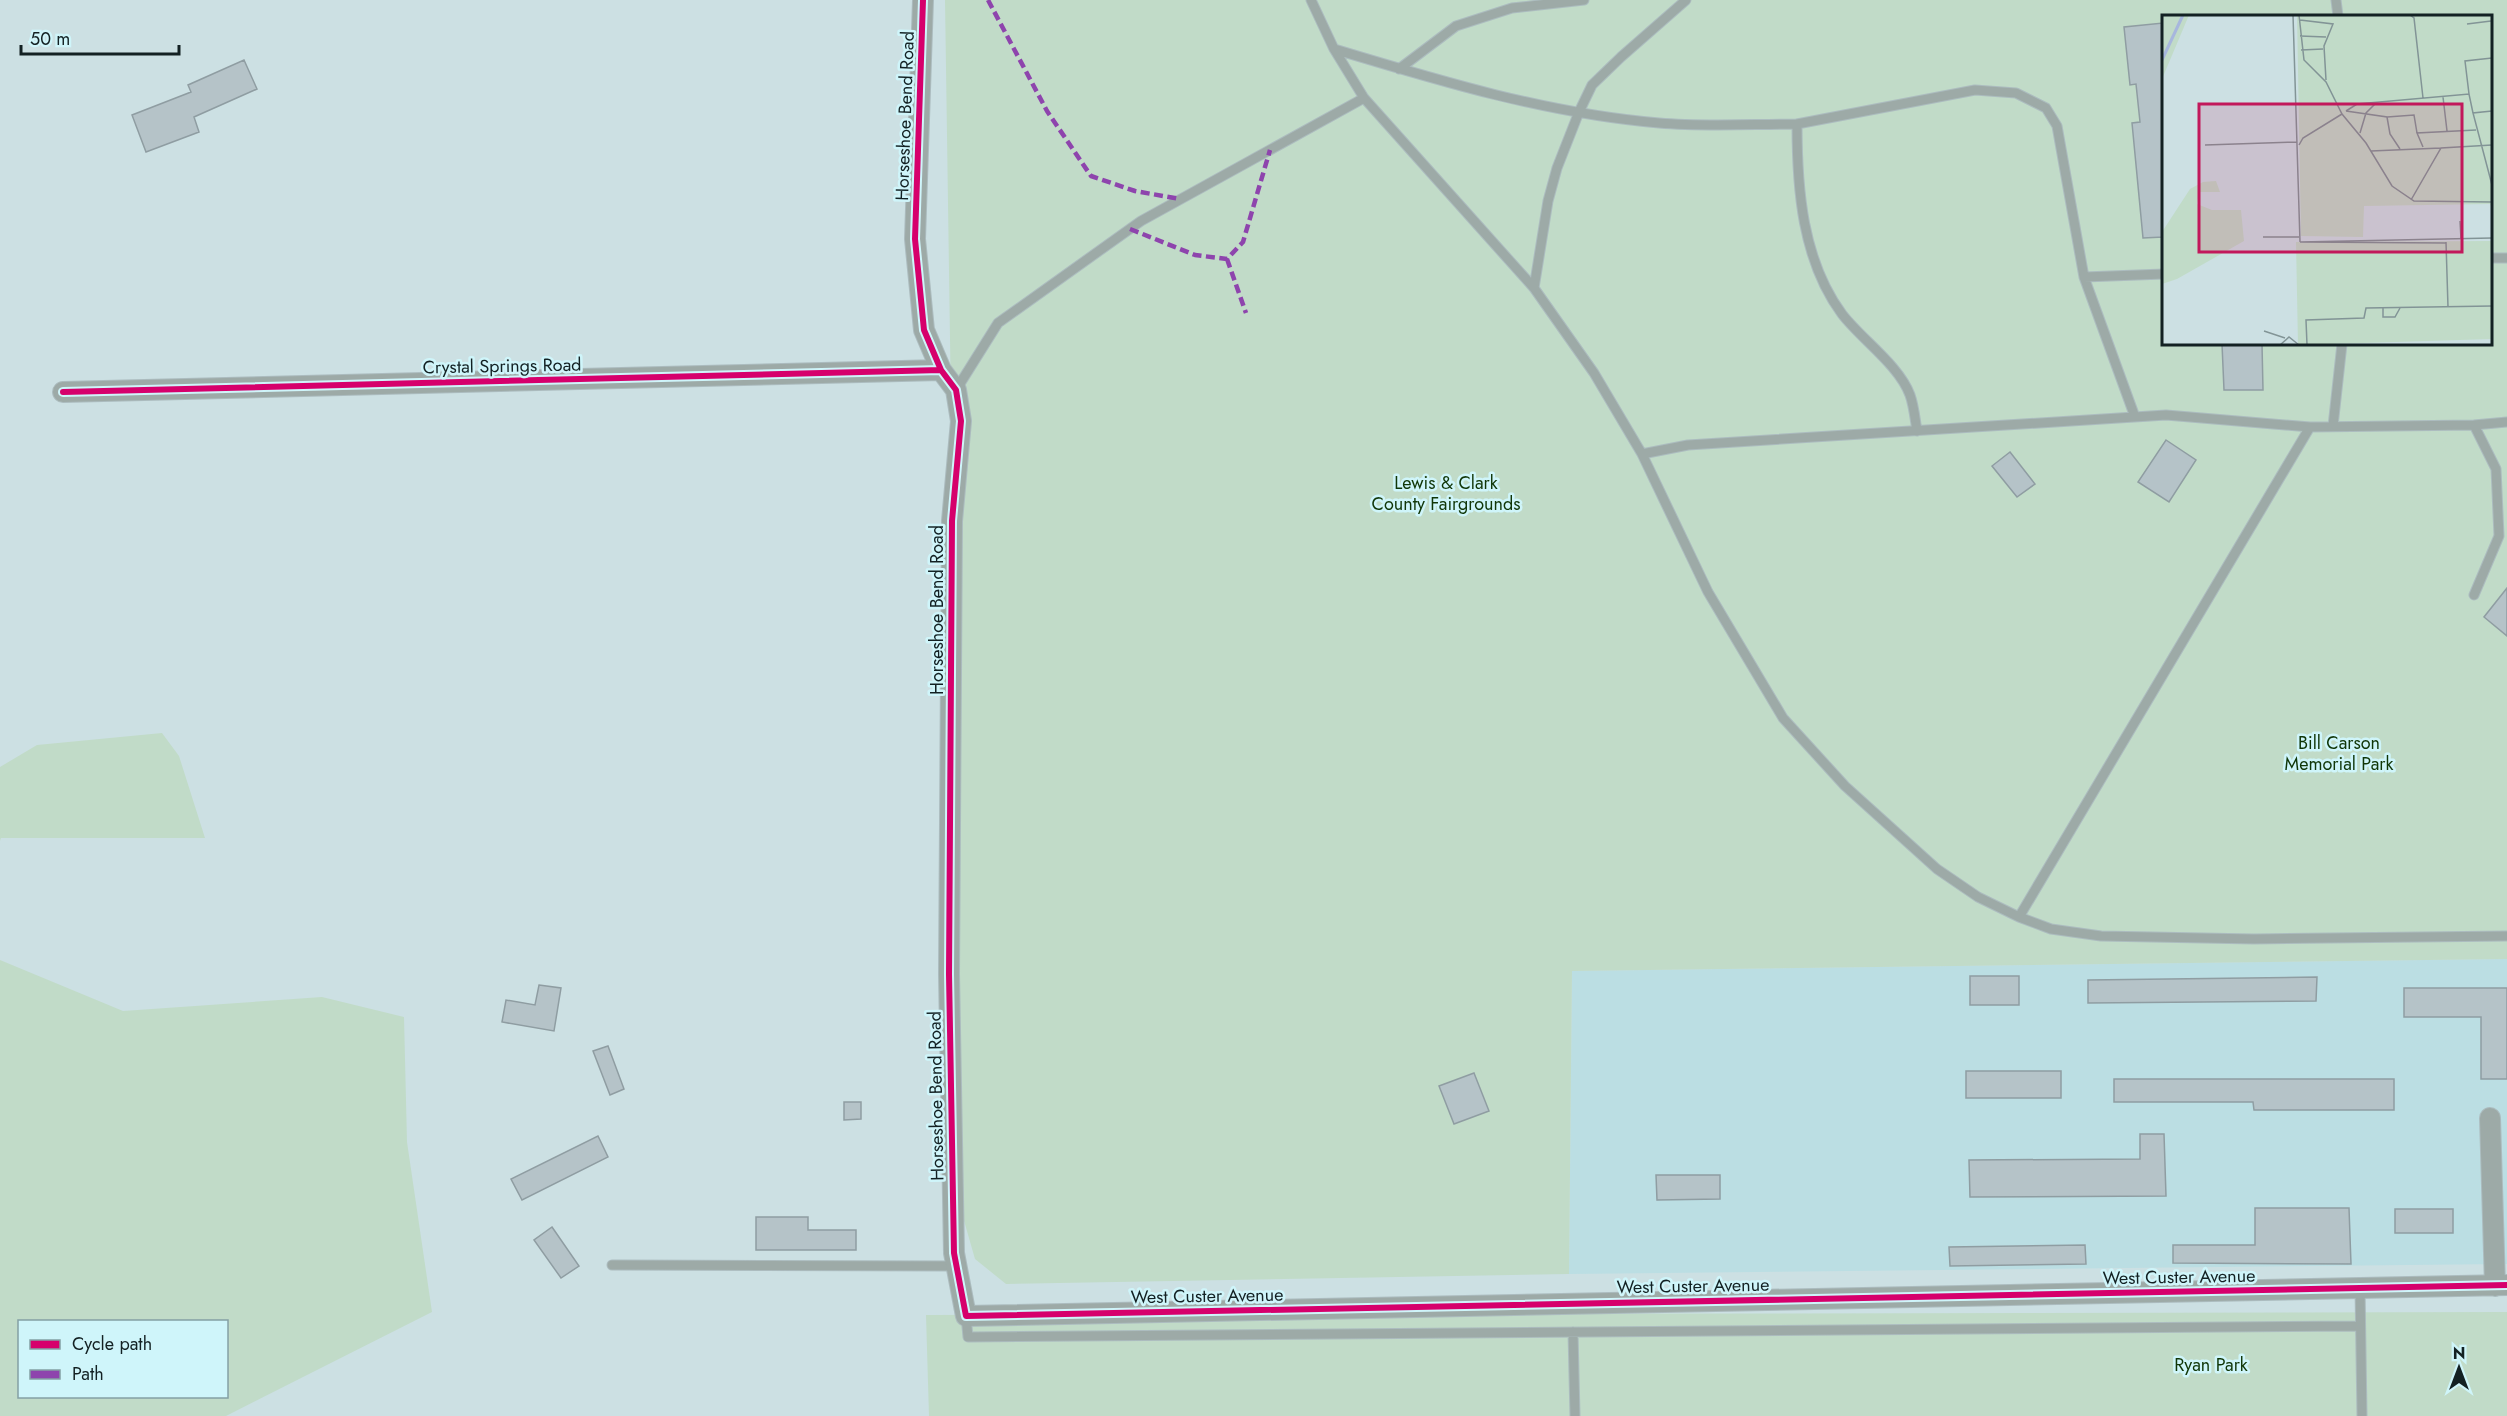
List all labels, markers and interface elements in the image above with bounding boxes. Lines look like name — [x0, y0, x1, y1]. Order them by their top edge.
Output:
inset map — [2162, 15, 2492, 345]
scale bar — [21, 18, 178, 56]
text: 50 m — [30, 26, 70, 52]
street label: Horseshoe Bend Road — [889, 31, 921, 201]
street label: Crystal Springs Road — [422, 352, 582, 380]
park label: Lewis & Clark County Fairgrounds — [1372, 470, 1520, 517]
street label: Horseshoe Bend Road — [924, 525, 950, 695]
park label: Bill Carson Memorial Park — [2285, 730, 2393, 777]
street label: Horseshoe Bend Road — [922, 1011, 950, 1181]
street label: West Custer Avenue — [2102, 1263, 2256, 1291]
street label: West Custer Avenue — [1616, 1272, 1770, 1300]
street label: West Custer Avenue — [1130, 1282, 1284, 1310]
legend — [18, 1320, 228, 1398]
text: Cycle path — [72, 1331, 152, 1357]
north arrow — [2429, 1338, 2489, 1398]
text: N — [2453, 1342, 2465, 1365]
park label: Ryan Park — [2174, 1352, 2248, 1378]
text: Path — [72, 1361, 104, 1387]

